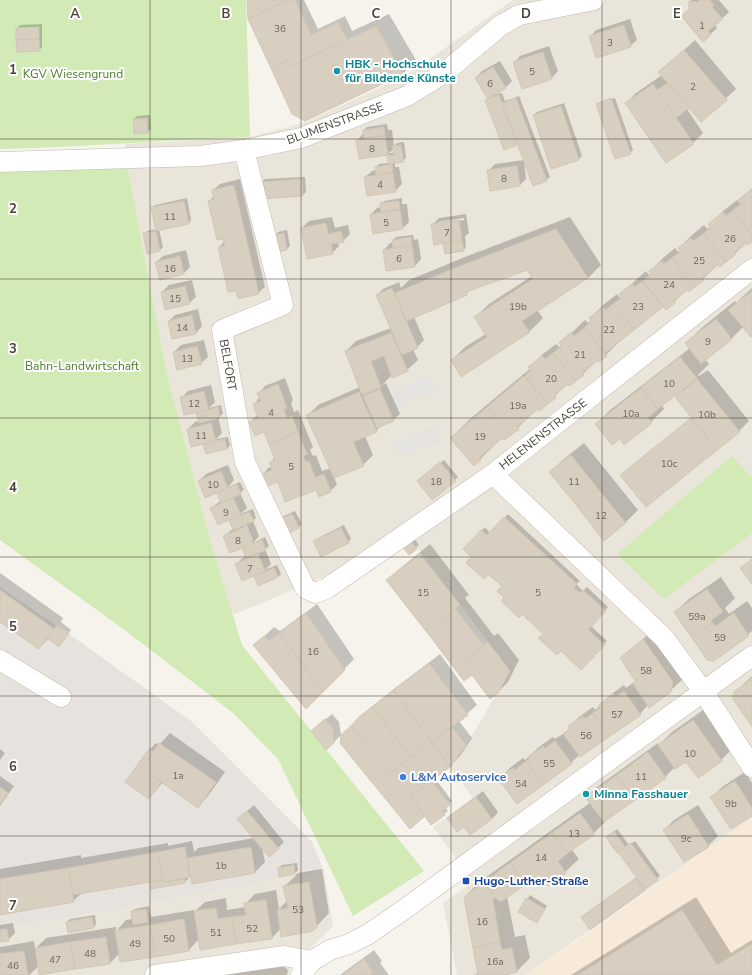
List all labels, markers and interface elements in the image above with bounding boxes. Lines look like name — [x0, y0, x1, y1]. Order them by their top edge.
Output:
text: A — [70, 5, 80, 23]
text: B — [222, 5, 231, 23]
text: C — [372, 5, 381, 23]
text: D — [521, 5, 531, 23]
text: E — [673, 5, 681, 23]
house number: 1 — [699, 19, 705, 33]
house number: 36 — [274, 22, 286, 36]
house number: 3 — [607, 36, 613, 50]
place label: HBK - Hochschule für Bildende Künste — [345, 56, 456, 86]
text: 1 — [9, 61, 17, 79]
house number: 5 — [529, 65, 535, 79]
park label: KGV Wiesengrund — [23, 66, 123, 82]
marker: HBK - Hochschule für Bildende Künste — [332, 66, 342, 76]
house number: 6 — [487, 77, 493, 91]
house number: 2 — [690, 80, 696, 94]
street label: BLUMENSTRASSE — [284, 98, 386, 148]
house number: 8 — [369, 142, 375, 156]
house number: 8 — [501, 172, 507, 186]
house number: 4 — [377, 178, 383, 192]
text: 2 — [9, 200, 17, 218]
house number: 11 — [164, 210, 176, 224]
house number: 5 — [383, 216, 389, 230]
house number: 7 — [444, 226, 450, 240]
house number: 26 — [724, 232, 736, 246]
house number: 6 — [396, 252, 402, 266]
house number: 25 — [693, 254, 705, 268]
house number: 16 — [164, 262, 176, 276]
house number: 24 — [663, 278, 675, 292]
house number: 15 — [169, 292, 181, 306]
house number: 19b — [509, 300, 527, 314]
house number: 23 — [632, 300, 644, 314]
house number: 14 — [176, 321, 188, 335]
house number: 22 — [603, 323, 615, 337]
house number: 9 — [705, 335, 711, 349]
street label: BELFORT — [216, 338, 241, 393]
text: 3 — [9, 340, 17, 358]
house number: 21 — [574, 348, 586, 362]
house number: 13 — [181, 352, 193, 366]
park label: Bahn-Landwirtschaft — [25, 358, 140, 374]
house number: 20 — [545, 372, 557, 386]
house number: 10 — [663, 377, 675, 391]
street label: HELENENSTRASSE — [496, 395, 590, 473]
house number: 12 — [188, 397, 200, 411]
house number: 19a — [509, 399, 527, 413]
house number: 4 — [268, 406, 274, 420]
house number: 10a — [622, 407, 640, 421]
house number: 10b — [698, 408, 716, 422]
house number: 11 — [195, 429, 207, 443]
house number: 19 — [474, 430, 486, 444]
house number: 10c — [661, 457, 678, 471]
house number: 5 — [288, 460, 294, 474]
house number: 18 — [430, 475, 442, 489]
house number: 11 — [568, 475, 580, 489]
house number: 10 — [207, 478, 219, 492]
text: 4 — [9, 479, 17, 497]
house number: 9 — [223, 506, 229, 520]
house number: 12 — [595, 509, 607, 523]
house number: 8 — [235, 534, 241, 548]
house number: 7 — [247, 562, 253, 576]
house number: 15 — [417, 586, 429, 600]
house number: 5 — [535, 586, 541, 600]
house number: 59a — [688, 610, 706, 624]
text: 5 — [9, 618, 17, 636]
house number: 59 — [714, 631, 726, 645]
house number: 16 — [307, 645, 319, 659]
house number: 58 — [640, 664, 652, 678]
house number: 57 — [611, 708, 623, 722]
house number: 56 — [580, 729, 592, 743]
house number: 10 — [684, 747, 696, 761]
house number: 55 — [543, 757, 555, 771]
text: 6 — [9, 758, 17, 776]
house number: 1a — [172, 769, 184, 783]
place label: L&M Autoservice — [411, 769, 507, 785]
house number: 11 — [635, 770, 647, 784]
marker: L&M Autoservice — [398, 772, 408, 782]
house number: 54 — [515, 777, 527, 791]
place label: Minna Fasshauer — [594, 786, 688, 802]
marker: Minna Fasshauer — [581, 789, 591, 799]
house number: 9b — [725, 797, 737, 811]
house number: 13 — [568, 827, 580, 841]
house number: 9c — [681, 832, 692, 846]
house number: 14 — [535, 851, 547, 865]
house number: 1b — [215, 859, 227, 873]
place label: Hugo-Luther-Straße — [474, 873, 589, 889]
marker: Hugo-Luther-Straße — [461, 876, 471, 886]
text: 7 — [9, 897, 17, 915]
house number: 53 — [292, 903, 304, 917]
house number: 16 — [476, 915, 488, 929]
house number: 52 — [246, 922, 258, 936]
house number: 51 — [210, 926, 222, 940]
house number: 50 — [163, 932, 175, 946]
house number: 49 — [129, 937, 141, 951]
house number: 48 — [84, 947, 96, 961]
house number: 47 — [49, 953, 61, 967]
house number: 16a — [486, 955, 504, 969]
house number: 46 — [7, 959, 19, 973]

